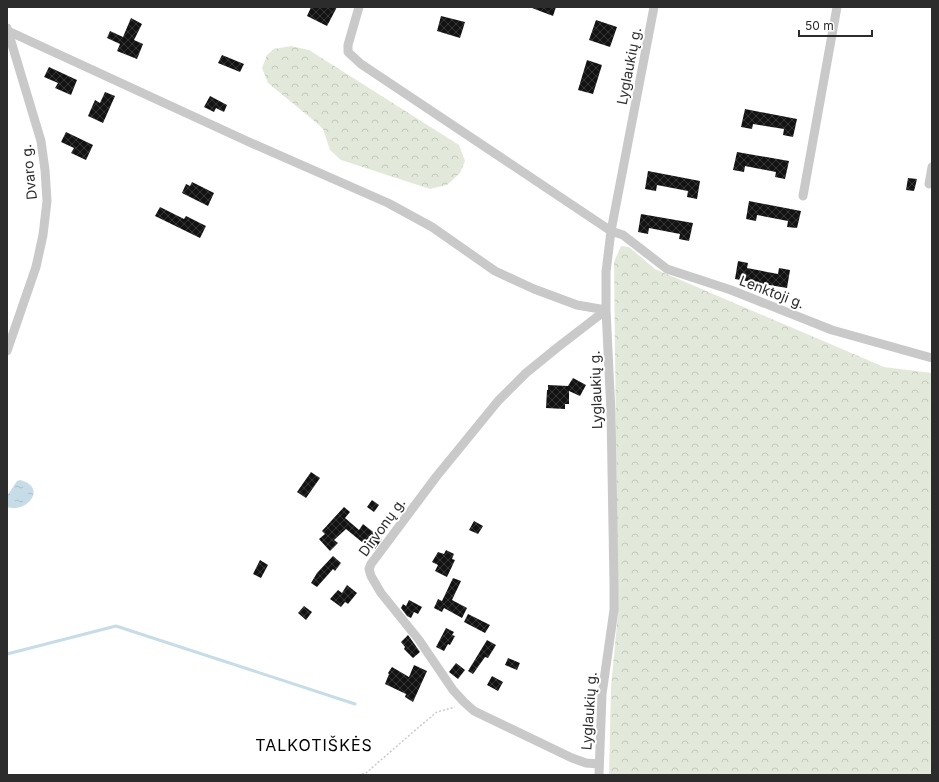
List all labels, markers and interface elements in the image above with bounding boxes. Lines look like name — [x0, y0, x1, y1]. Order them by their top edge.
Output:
scale bar — [799, 12, 872, 38]
text: 50 m — [805, 18, 834, 33]
street label: Lyglaukių g. — [613, 26, 644, 106]
street label: Dvaro g. — [17, 143, 40, 201]
street label: Lenktoji g. — [737, 271, 807, 312]
street label: Lyglaukių g. — [586, 350, 605, 430]
street label: Dirvonų g. — [355, 494, 408, 559]
street label: Lyglaukių g. — [577, 671, 600, 751]
district label: TALKOTIŠKĖS — [255, 735, 373, 755]

